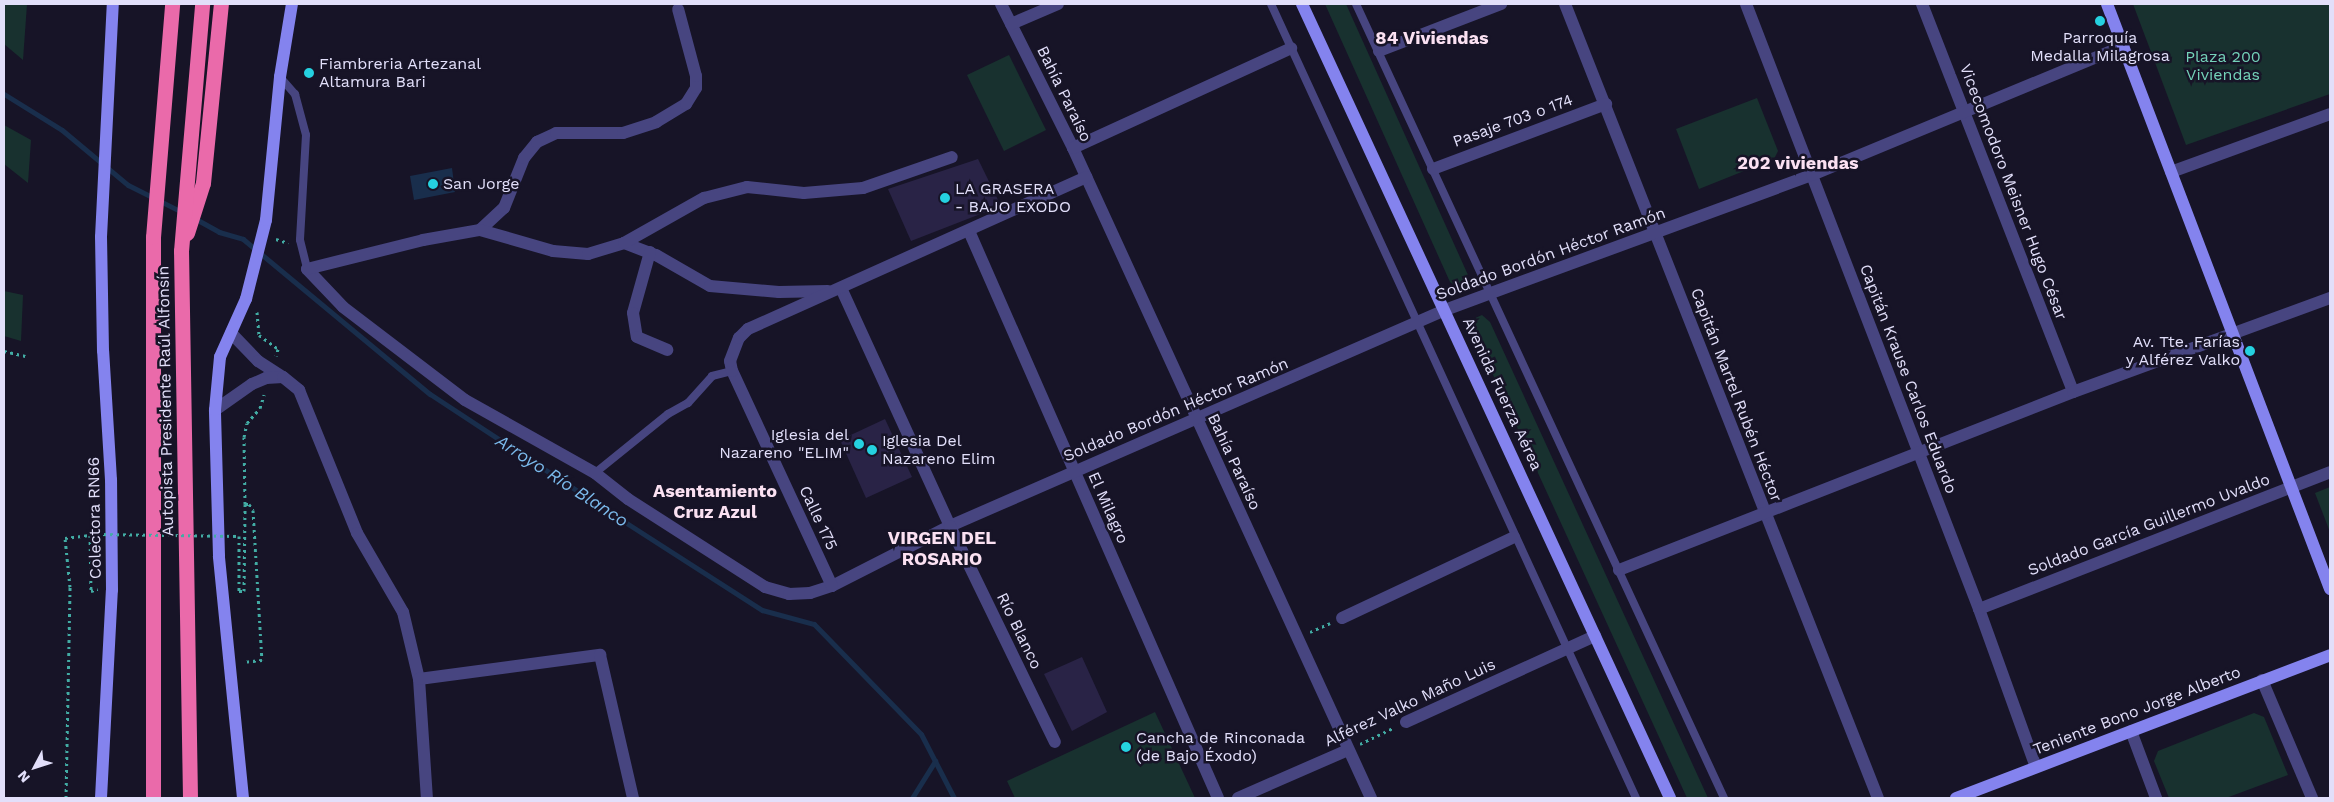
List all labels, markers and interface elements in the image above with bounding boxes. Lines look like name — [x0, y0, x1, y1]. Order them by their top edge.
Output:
marker: Parroquía Medalla Milagrosa — [2094, 15, 2106, 27]
district label: 84 Viviendas — [1375, 27, 1489, 49]
place label: Parroquía Medalla Milagrosa — [2030, 28, 2170, 66]
street label: Bahía Paraíso — [1032, 43, 1096, 145]
park label: Plaza 200 Viviendas — [2185, 47, 2261, 85]
place label: Fiambreria Artezanal Altamura Bari — [319, 54, 482, 92]
street label: Vicecomodoro Meisner Hugo César — [1955, 61, 2071, 323]
marker: Fiambreria Artezanal Altamura Bari — [303, 67, 315, 79]
street label: Pasaje 703 o 174 — [1450, 90, 1576, 152]
district label: 202 viviendas — [1737, 152, 1859, 174]
place label: San Jorge — [443, 174, 520, 194]
marker: San Jorge — [427, 178, 439, 190]
place label: LA GRASERA - BAJO EXODO — [955, 179, 1071, 217]
marker: LA GRASERA - BAJO EXODO — [939, 192, 951, 204]
street label: Soldado Bordón Héctor Ramón — [1434, 203, 1668, 305]
street label: Capitán Krause Carlos Eduardo — [1855, 262, 1961, 496]
street label: Autopista Presidente Raúl Alfonsín — [154, 265, 178, 537]
street label: Capitán Martel Rubén Héctor — [1686, 285, 1786, 505]
street label: Avenida Fuerza Aérea — [1458, 314, 1546, 474]
place label: Av. Tte. Farías y Alférez Valko — [2124, 332, 2240, 370]
marker: Av. Tte. Farías y Alférez Valko — [2244, 345, 2256, 357]
street label: Soldado Bordón Héctor Ramón — [1061, 354, 1291, 466]
street label: Bahía Paraíso — [1203, 411, 1265, 513]
place label: Iglesia del Nazareno "ELIM" — [719, 425, 849, 463]
water label: Arroyo Río Blanco — [492, 430, 632, 532]
place label: Iglesia Del Nazareno Elim — [882, 431, 995, 469]
marker: Iglesia del Nazareno "ELIM" — [853, 438, 865, 450]
marker: Iglesia Del Nazareno Elim — [866, 444, 878, 456]
street label: Colectora RN66 — [84, 457, 106, 579]
street label: El Milagro — [1084, 469, 1132, 547]
street label: Soldado García Guillermo Uvaldo — [2025, 470, 2273, 580]
district label: Asentamiento Cruz Azul — [653, 481, 777, 524]
street label: Calle 175 — [795, 483, 841, 553]
district label: VIRGEN DEL ROSARIO — [888, 528, 996, 570]
street label: Río Blanco — [992, 590, 1046, 672]
street label: Alférez Valko Maño Luis — [1321, 655, 1499, 751]
street label: Teniente Bono Jorge Alberto — [2030, 662, 2244, 760]
place label: Cancha de Rinconada (de Bajo Éxodo) — [1136, 728, 1305, 766]
marker: Cancha de Rinconada (de Bajo Éxodo) — [1120, 741, 1132, 753]
north arrow — [10, 742, 60, 792]
text: N — [14, 768, 33, 786]

